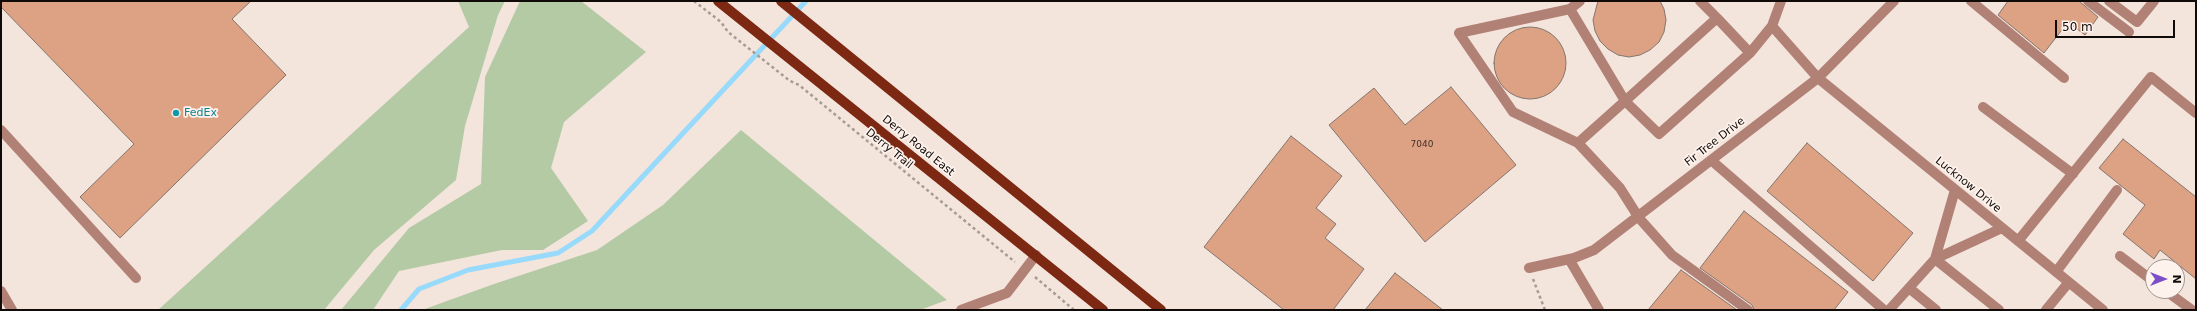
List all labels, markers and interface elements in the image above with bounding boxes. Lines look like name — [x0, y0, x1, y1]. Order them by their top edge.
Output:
scale bar — [2057, 12, 2177, 38]
text: 50 m — [2062, 20, 2093, 34]
place label: FedEx — [184, 106, 217, 120]
marker: FedEx — [171, 108, 181, 118]
street label: Derry Road East — [879, 113, 957, 179]
street label: Fir Tree Drive — [1682, 115, 1748, 169]
street label: Derry Trail — [863, 126, 915, 172]
house number: 7040 — [1411, 140, 1433, 150]
street label: Lucknow Drive — [1932, 154, 2004, 216]
north arrow — [2145, 259, 2185, 299]
text: N — [2170, 274, 2183, 284]

